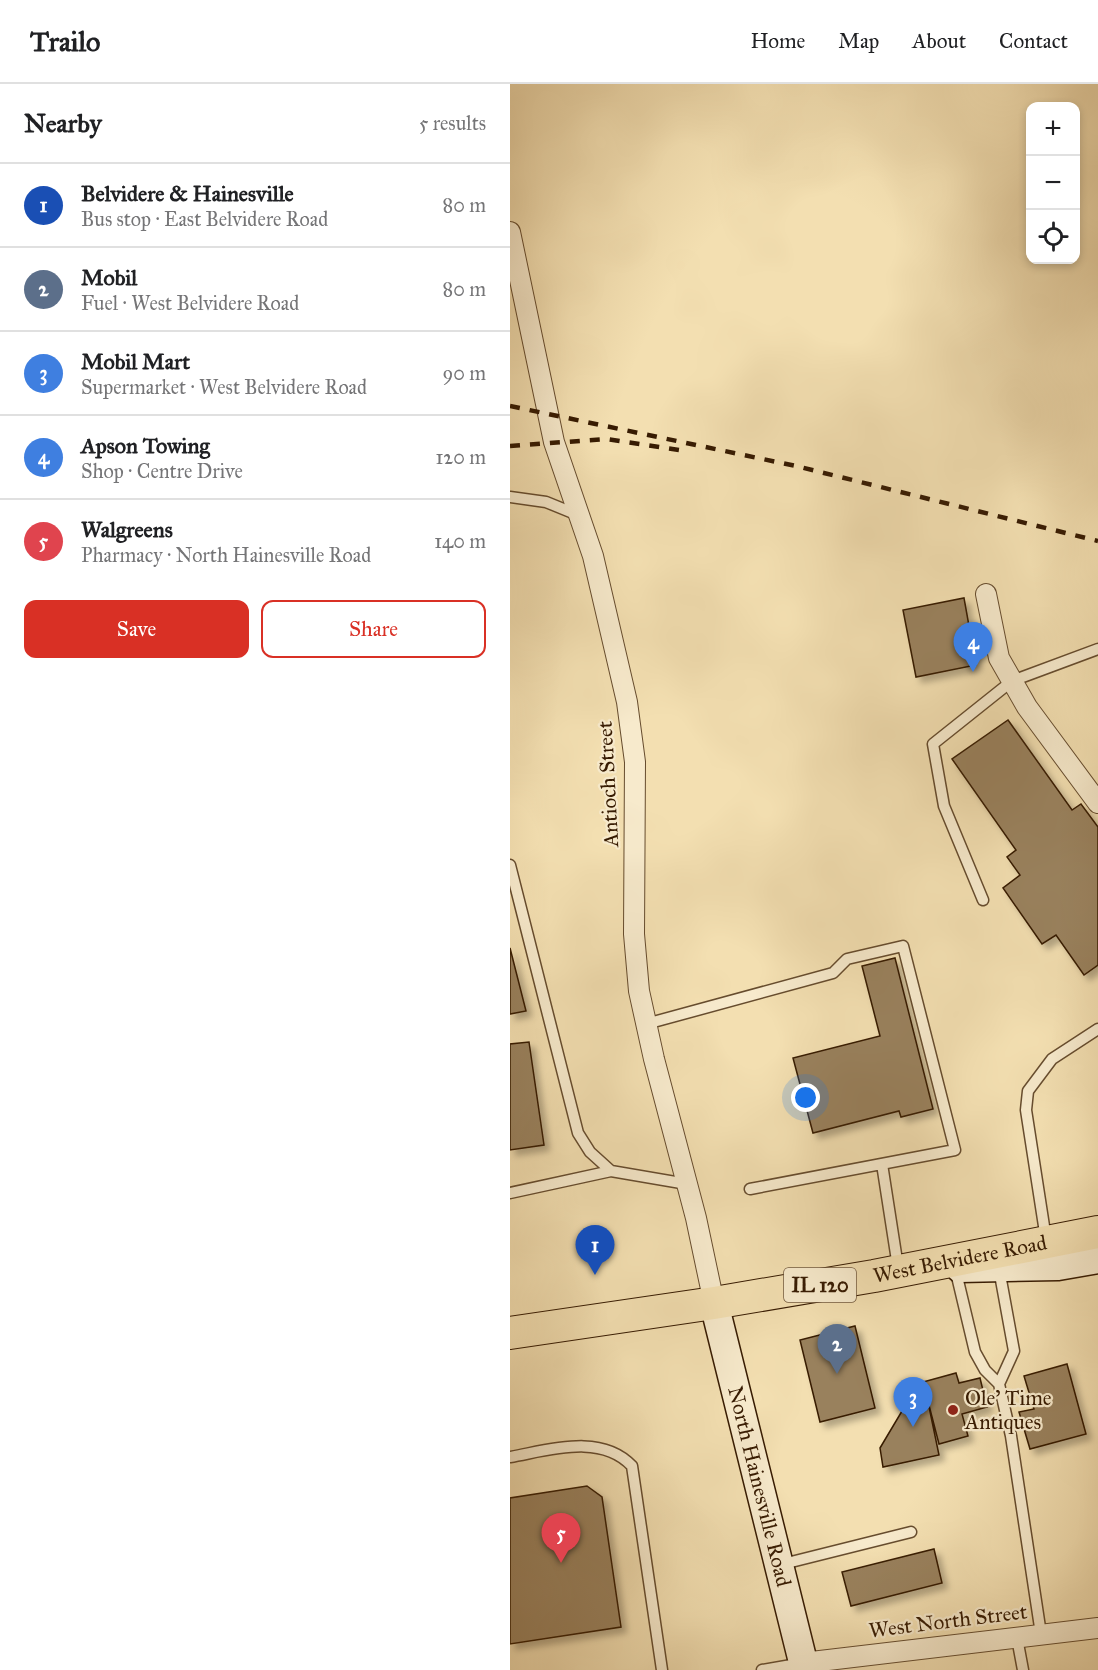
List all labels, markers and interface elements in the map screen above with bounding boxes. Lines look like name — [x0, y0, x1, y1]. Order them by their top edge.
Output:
text: Trailo — [30, 24, 100, 59]
text: Home — [750, 28, 805, 54]
text: Map — [838, 28, 879, 54]
text: About — [912, 28, 966, 54]
text: Contact — [999, 28, 1068, 54]
map controls — [1026, 102, 1080, 264]
button: + — [1026, 102, 1080, 156]
text: Nearby — [24, 107, 102, 139]
text: 5 results — [419, 111, 486, 135]
button: − — [1026, 156, 1080, 210]
text: Belvidere & Hainesville — [81, 180, 294, 207]
text: 1 — [40, 193, 47, 217]
text: 80 m — [443, 193, 486, 217]
text: Bus stop · East Belvidere Road — [81, 207, 328, 231]
button: locate — [1026, 210, 1080, 264]
text: Mobil — [81, 264, 137, 291]
text: 2 — [39, 277, 48, 301]
text: 80 m — [443, 277, 486, 301]
text: Fuel · West Belvidere Road — [81, 291, 299, 315]
text: Mobil Mart — [81, 348, 190, 375]
text: 3 — [40, 361, 48, 385]
text: 90 m — [443, 361, 486, 385]
text: Supermarket · West Belvidere Road — [81, 375, 367, 399]
text: Apson Towing — [81, 432, 210, 459]
text: 4 — [38, 445, 49, 469]
text: 120 m — [435, 445, 486, 469]
text: Shop · Centre Drive — [81, 459, 243, 483]
text: Walgreens — [81, 516, 173, 543]
text: 5 — [39, 529, 48, 553]
text: 140 m — [434, 529, 486, 553]
text: Pharmacy · North Hainesville Road — [81, 543, 371, 567]
button: Save — [24, 600, 249, 658]
button: Share — [261, 600, 486, 658]
pin: 4 — [954, 622, 992, 672]
street label: Antioch Street — [592, 720, 624, 849]
your location — [791, 1083, 820, 1112]
pin: 1 — [576, 1226, 614, 1275]
street label: West Belvidere Road — [871, 1229, 1049, 1289]
road number: IL 120 — [784, 1268, 856, 1302]
pin: 2 — [818, 1324, 856, 1374]
pin: 3 — [894, 1378, 932, 1427]
street label: North Hainesville Road — [722, 1384, 797, 1590]
place label: Ole’ Time Antiques — [964, 1385, 1052, 1435]
marker: Ole’ Time Antiques — [946, 1403, 960, 1417]
pin: 5 — [542, 1514, 580, 1563]
street label: West North Street — [867, 1598, 1029, 1644]

